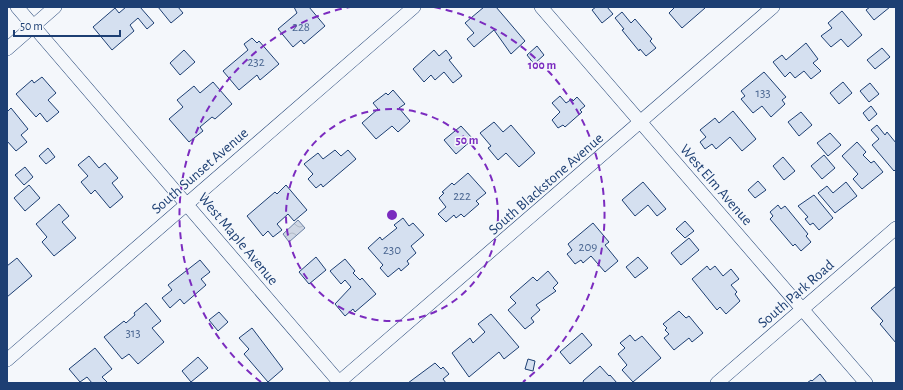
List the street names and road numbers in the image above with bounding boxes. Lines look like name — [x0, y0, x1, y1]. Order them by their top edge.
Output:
street label: South Sunset Avenue — [149, 125, 251, 217]
street label: South Blackstone Avenue — [486, 130, 606, 238]
street label: West Elm Avenue — [677, 142, 755, 228]
street label: West Maple Avenue — [195, 190, 281, 288]
street label: South Park Road — [755, 257, 837, 331]

